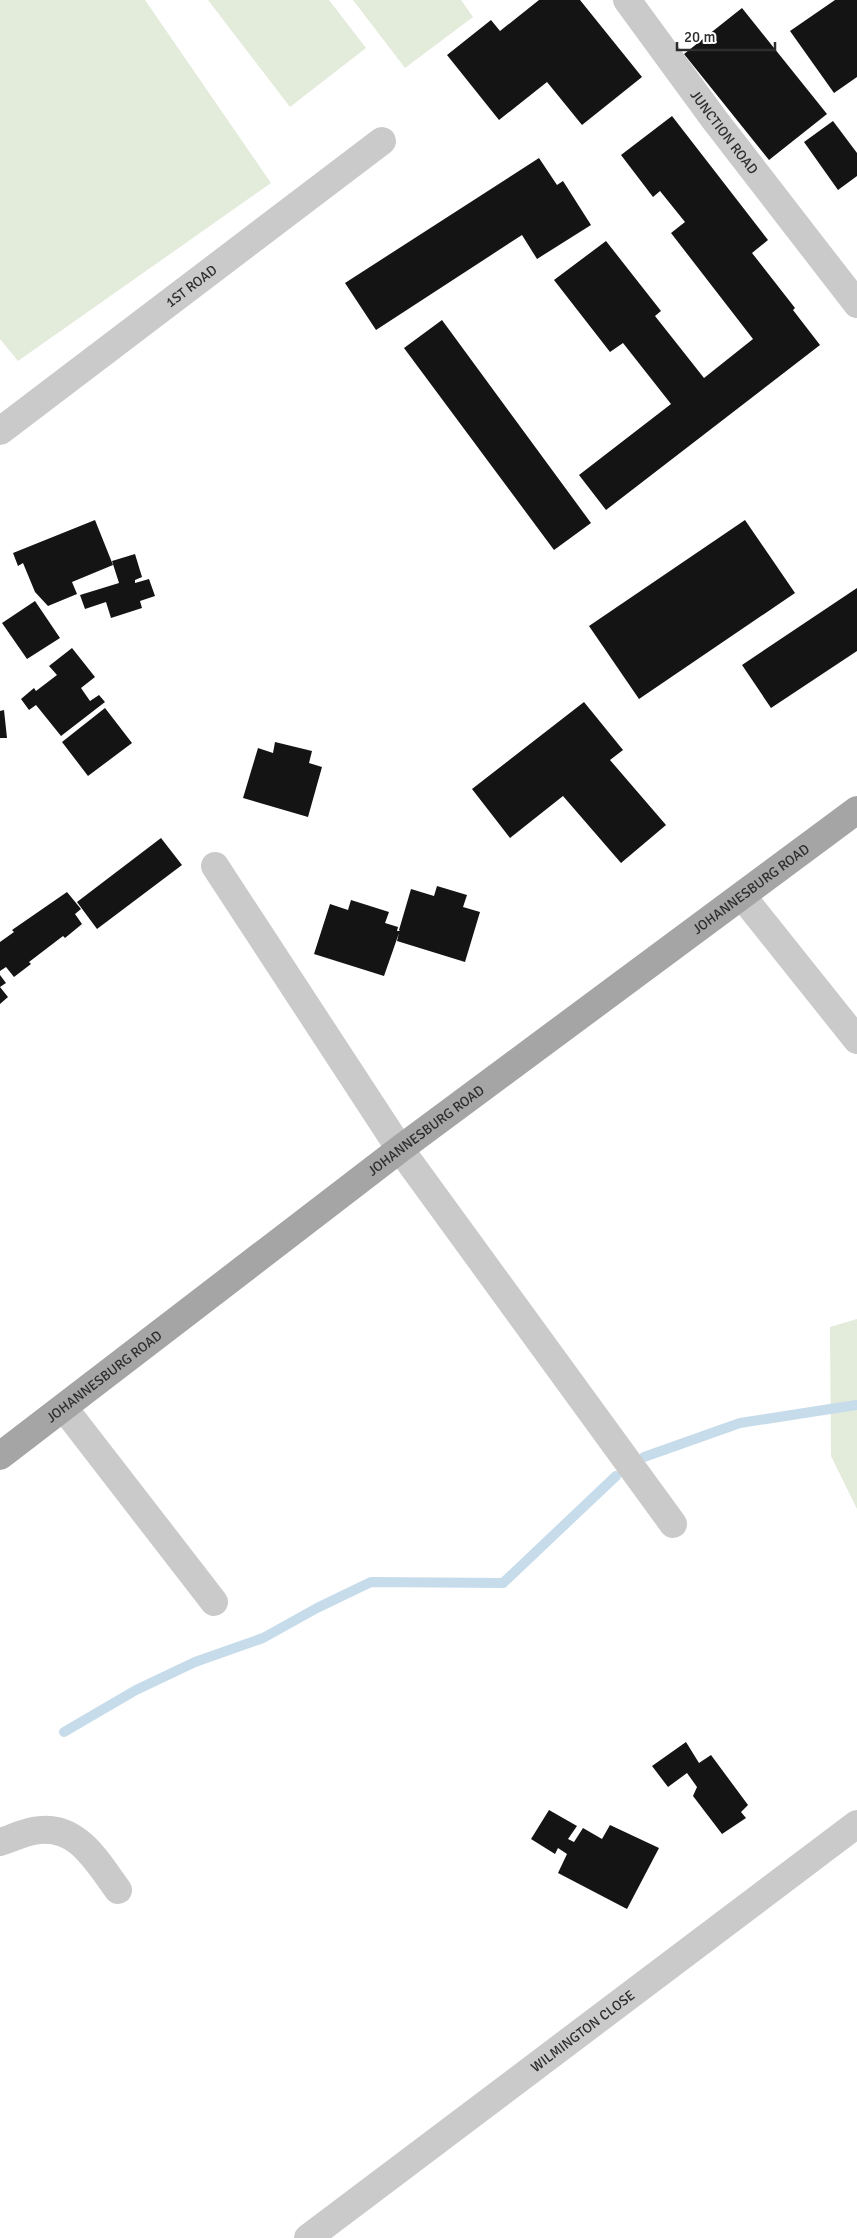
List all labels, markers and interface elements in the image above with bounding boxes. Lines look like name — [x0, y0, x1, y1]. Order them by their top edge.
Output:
scale bar — [677, 20, 774, 52]
text: 20 m — [684, 28, 715, 46]
street label: JUNCTION ROAD — [687, 87, 761, 178]
street label: 1ST ROAD — [162, 261, 220, 311]
street label: JOHANNESBURG ROAD — [689, 840, 813, 938]
street label: JOHANNESBURG ROAD — [364, 1082, 488, 1180]
street label: JOHANNESBURG ROAD — [43, 1327, 165, 1426]
street label: WILMINGTON CLOSE — [528, 1987, 638, 2076]

